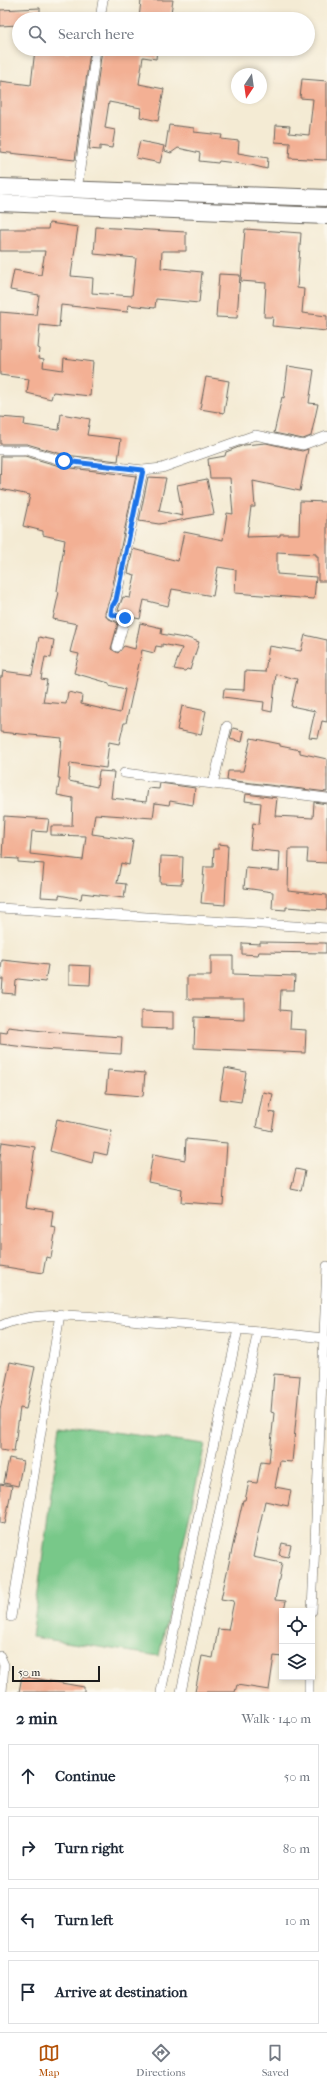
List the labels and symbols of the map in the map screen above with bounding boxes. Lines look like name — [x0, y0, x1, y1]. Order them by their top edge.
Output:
north arrow — [231, 68, 267, 104]
route start — [55, 452, 73, 470]
route end — [116, 609, 134, 627]
scale bar — [12, 1664, 100, 1683]

